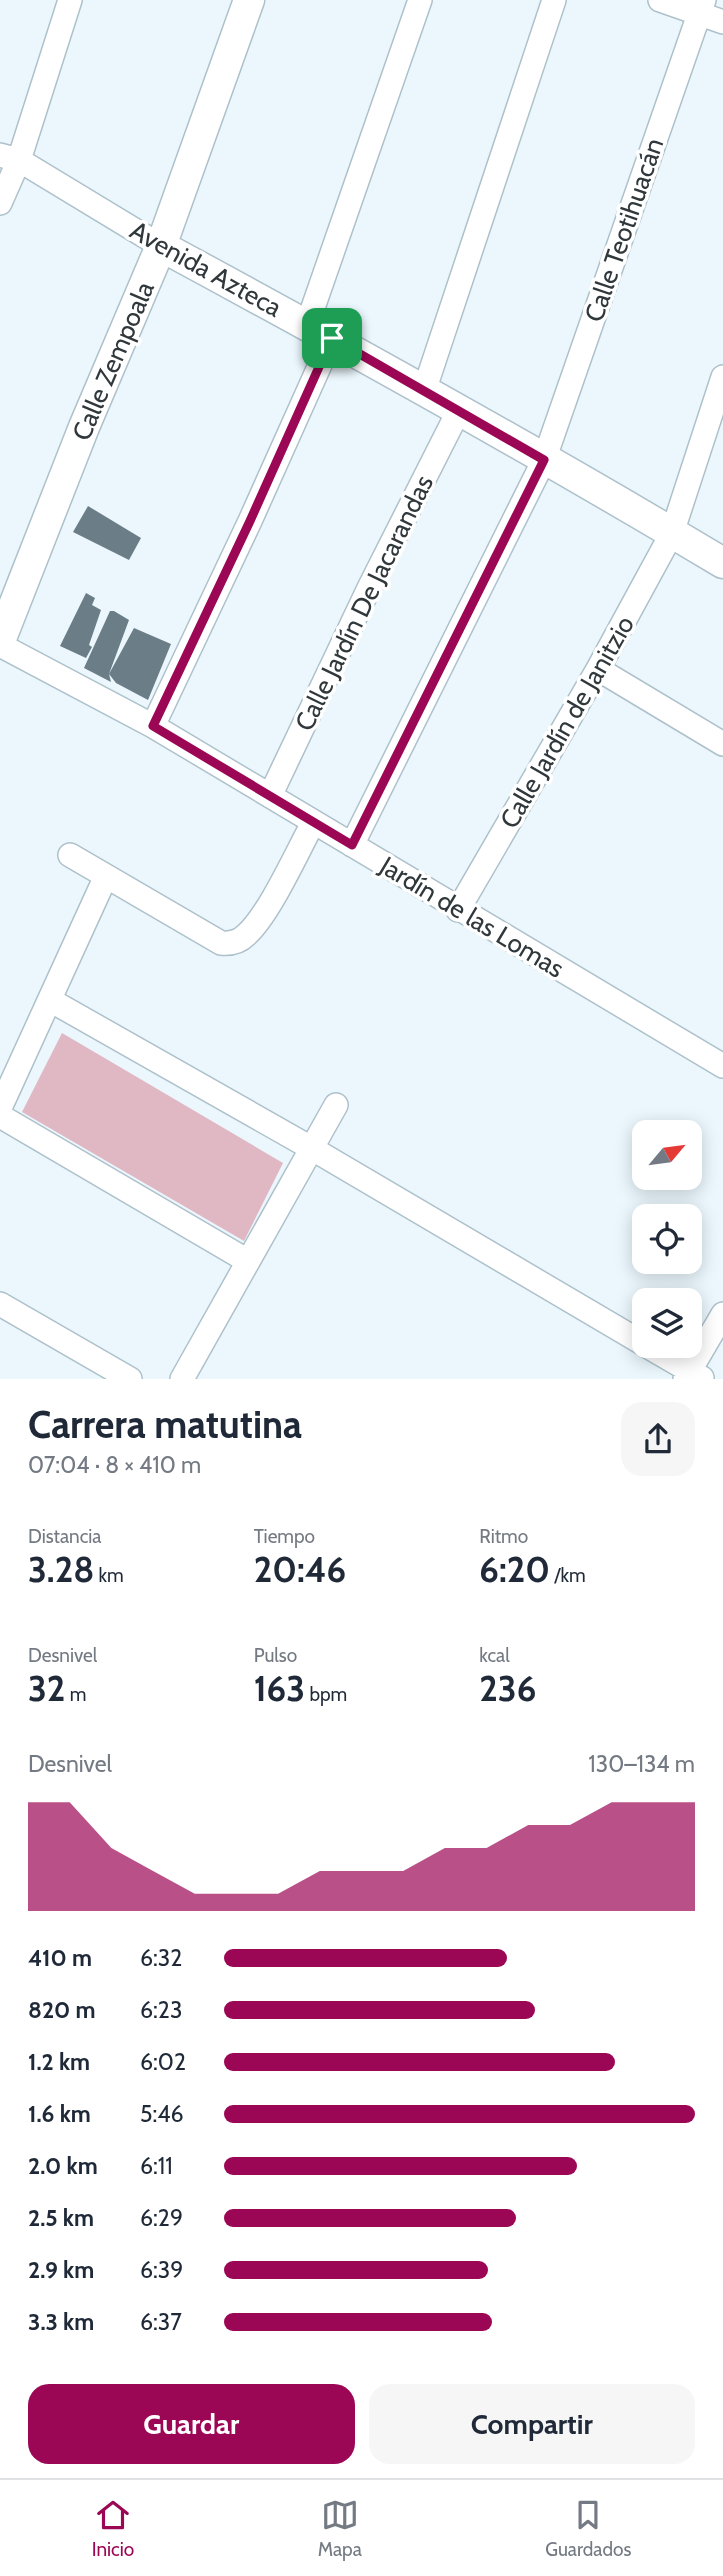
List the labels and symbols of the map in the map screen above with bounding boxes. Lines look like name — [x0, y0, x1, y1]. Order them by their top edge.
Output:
street label: Calle Teotihuacán — [578, 134, 670, 326]
street label: Avenida Azteca — [125, 214, 288, 324]
street label: Calle Zempoala — [65, 276, 161, 445]
pin — [302, 308, 362, 368]
street label: Calle Jardín De Jacarandas — [288, 470, 440, 736]
street label: Calle Jardín de Janitzio — [493, 610, 641, 834]
street label: Jardín de las Lomas — [373, 849, 570, 985]
north arrow — [632, 1120, 702, 1190]

